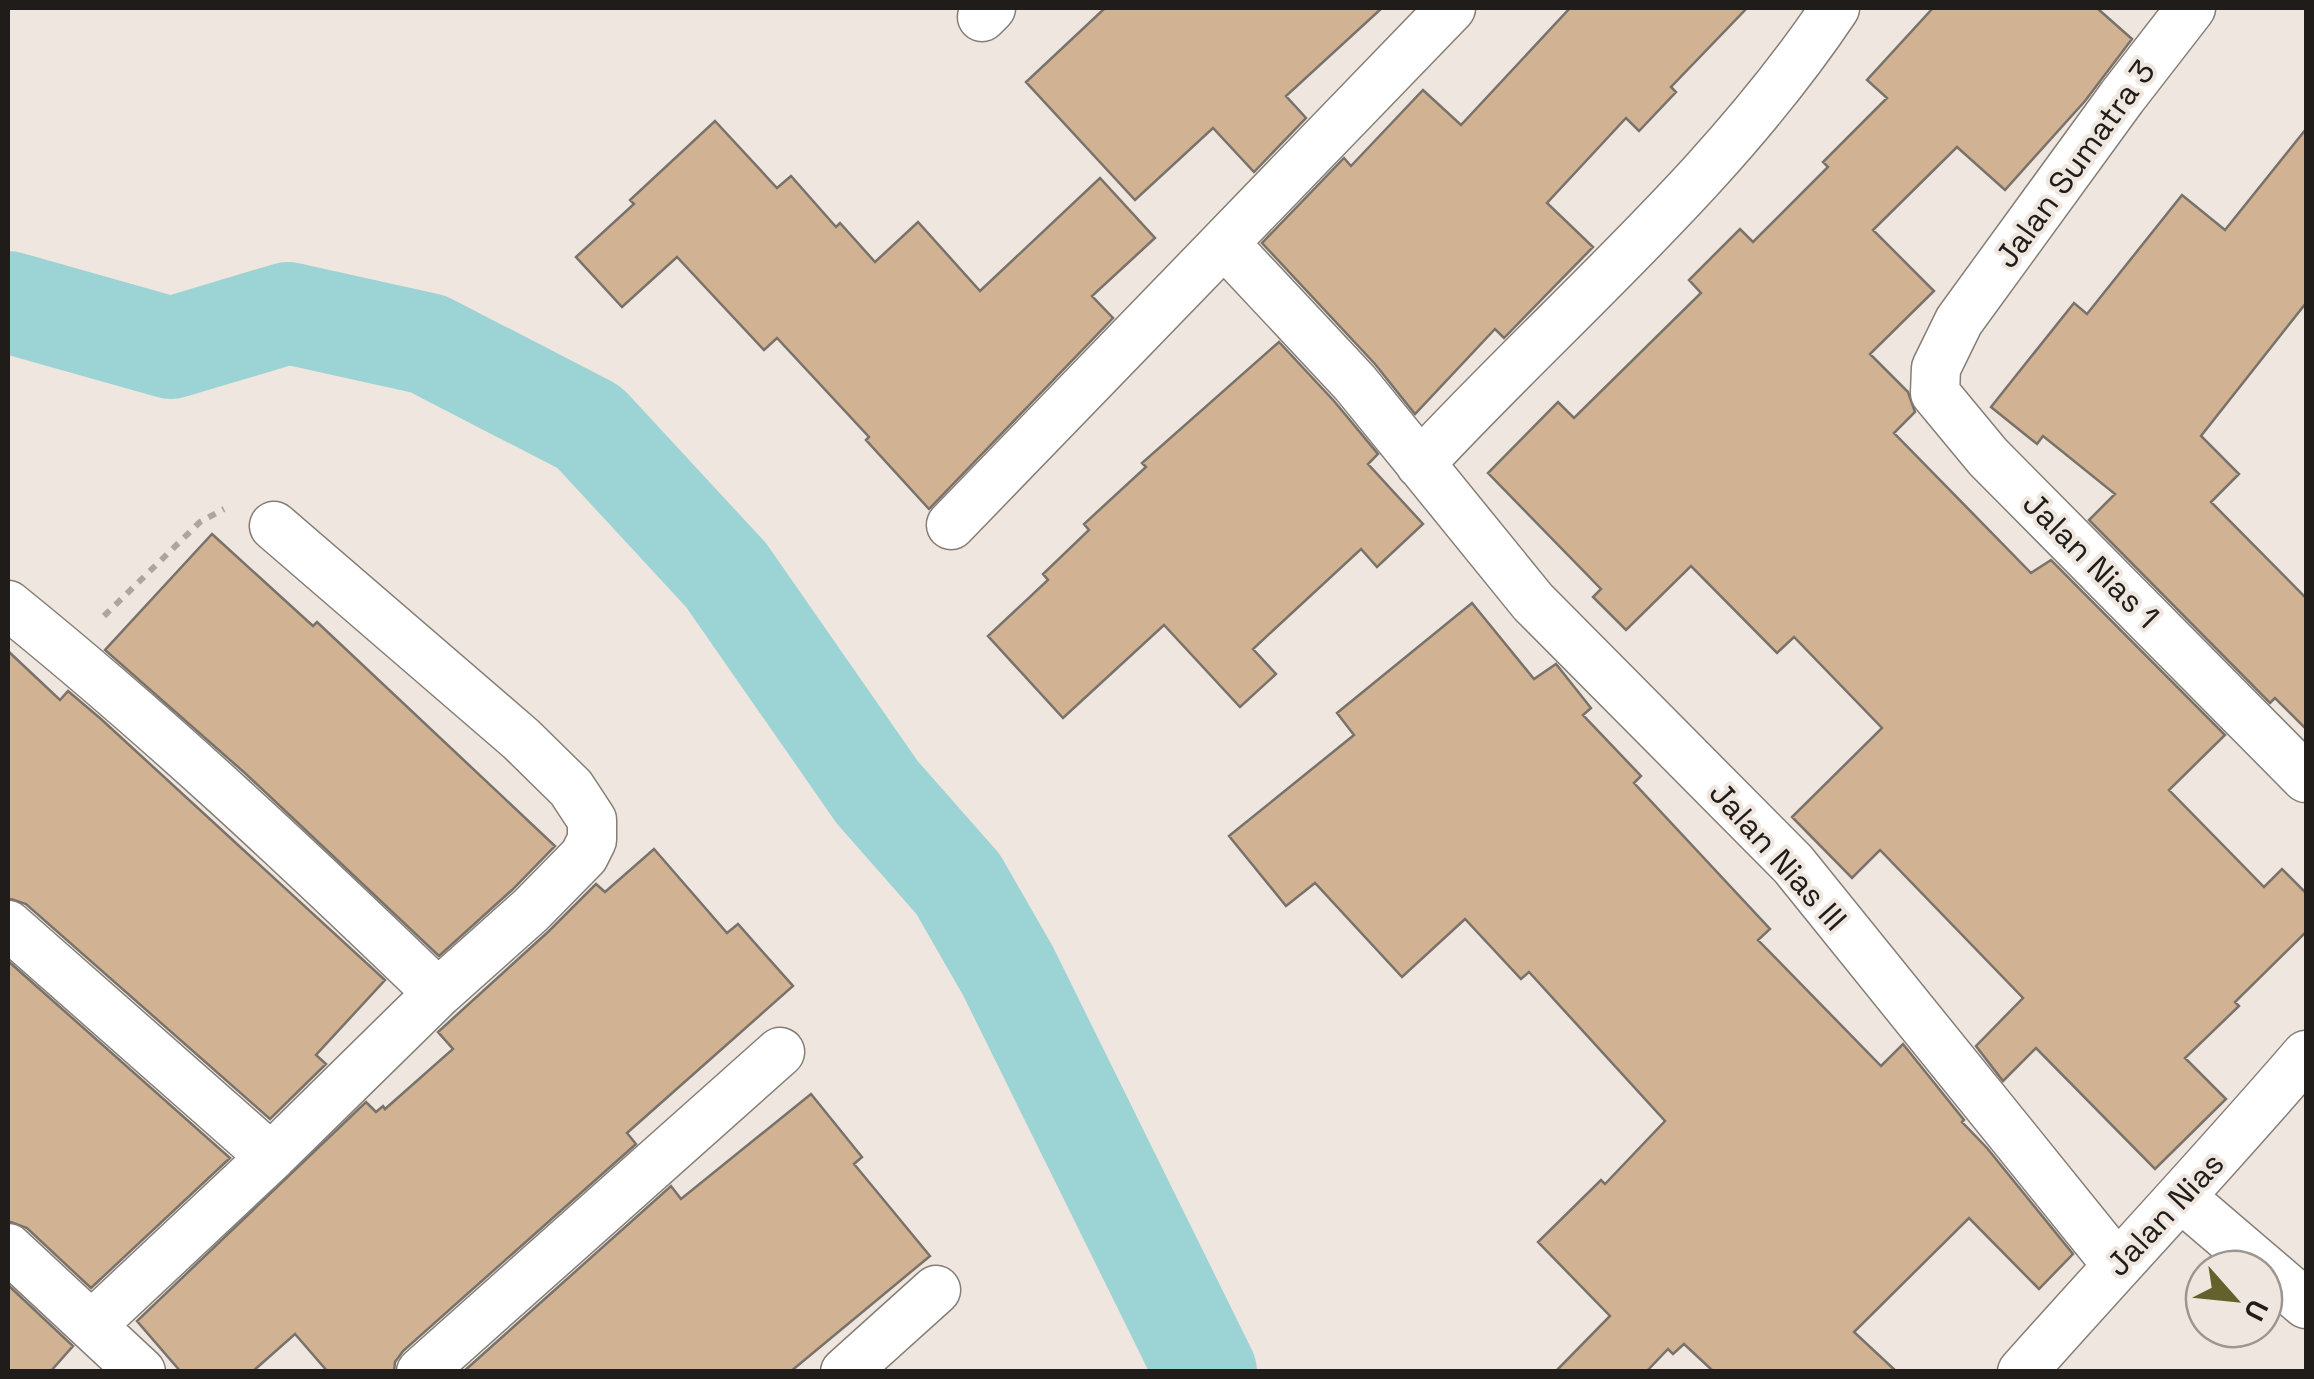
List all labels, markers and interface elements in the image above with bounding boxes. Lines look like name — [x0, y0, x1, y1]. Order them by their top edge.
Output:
street label: Jalan Sumatra 3 — [1986, 52, 2164, 276]
street label: Jalan Nias 1 — [2014, 483, 2168, 637]
street label: Jalan Nias III — [1701, 773, 1855, 939]
street label: Jalan Nias — [2098, 1144, 2232, 1284]
north arrow — [2184, 1249, 2284, 1349]
text: U — [2236, 1294, 2277, 1327]

